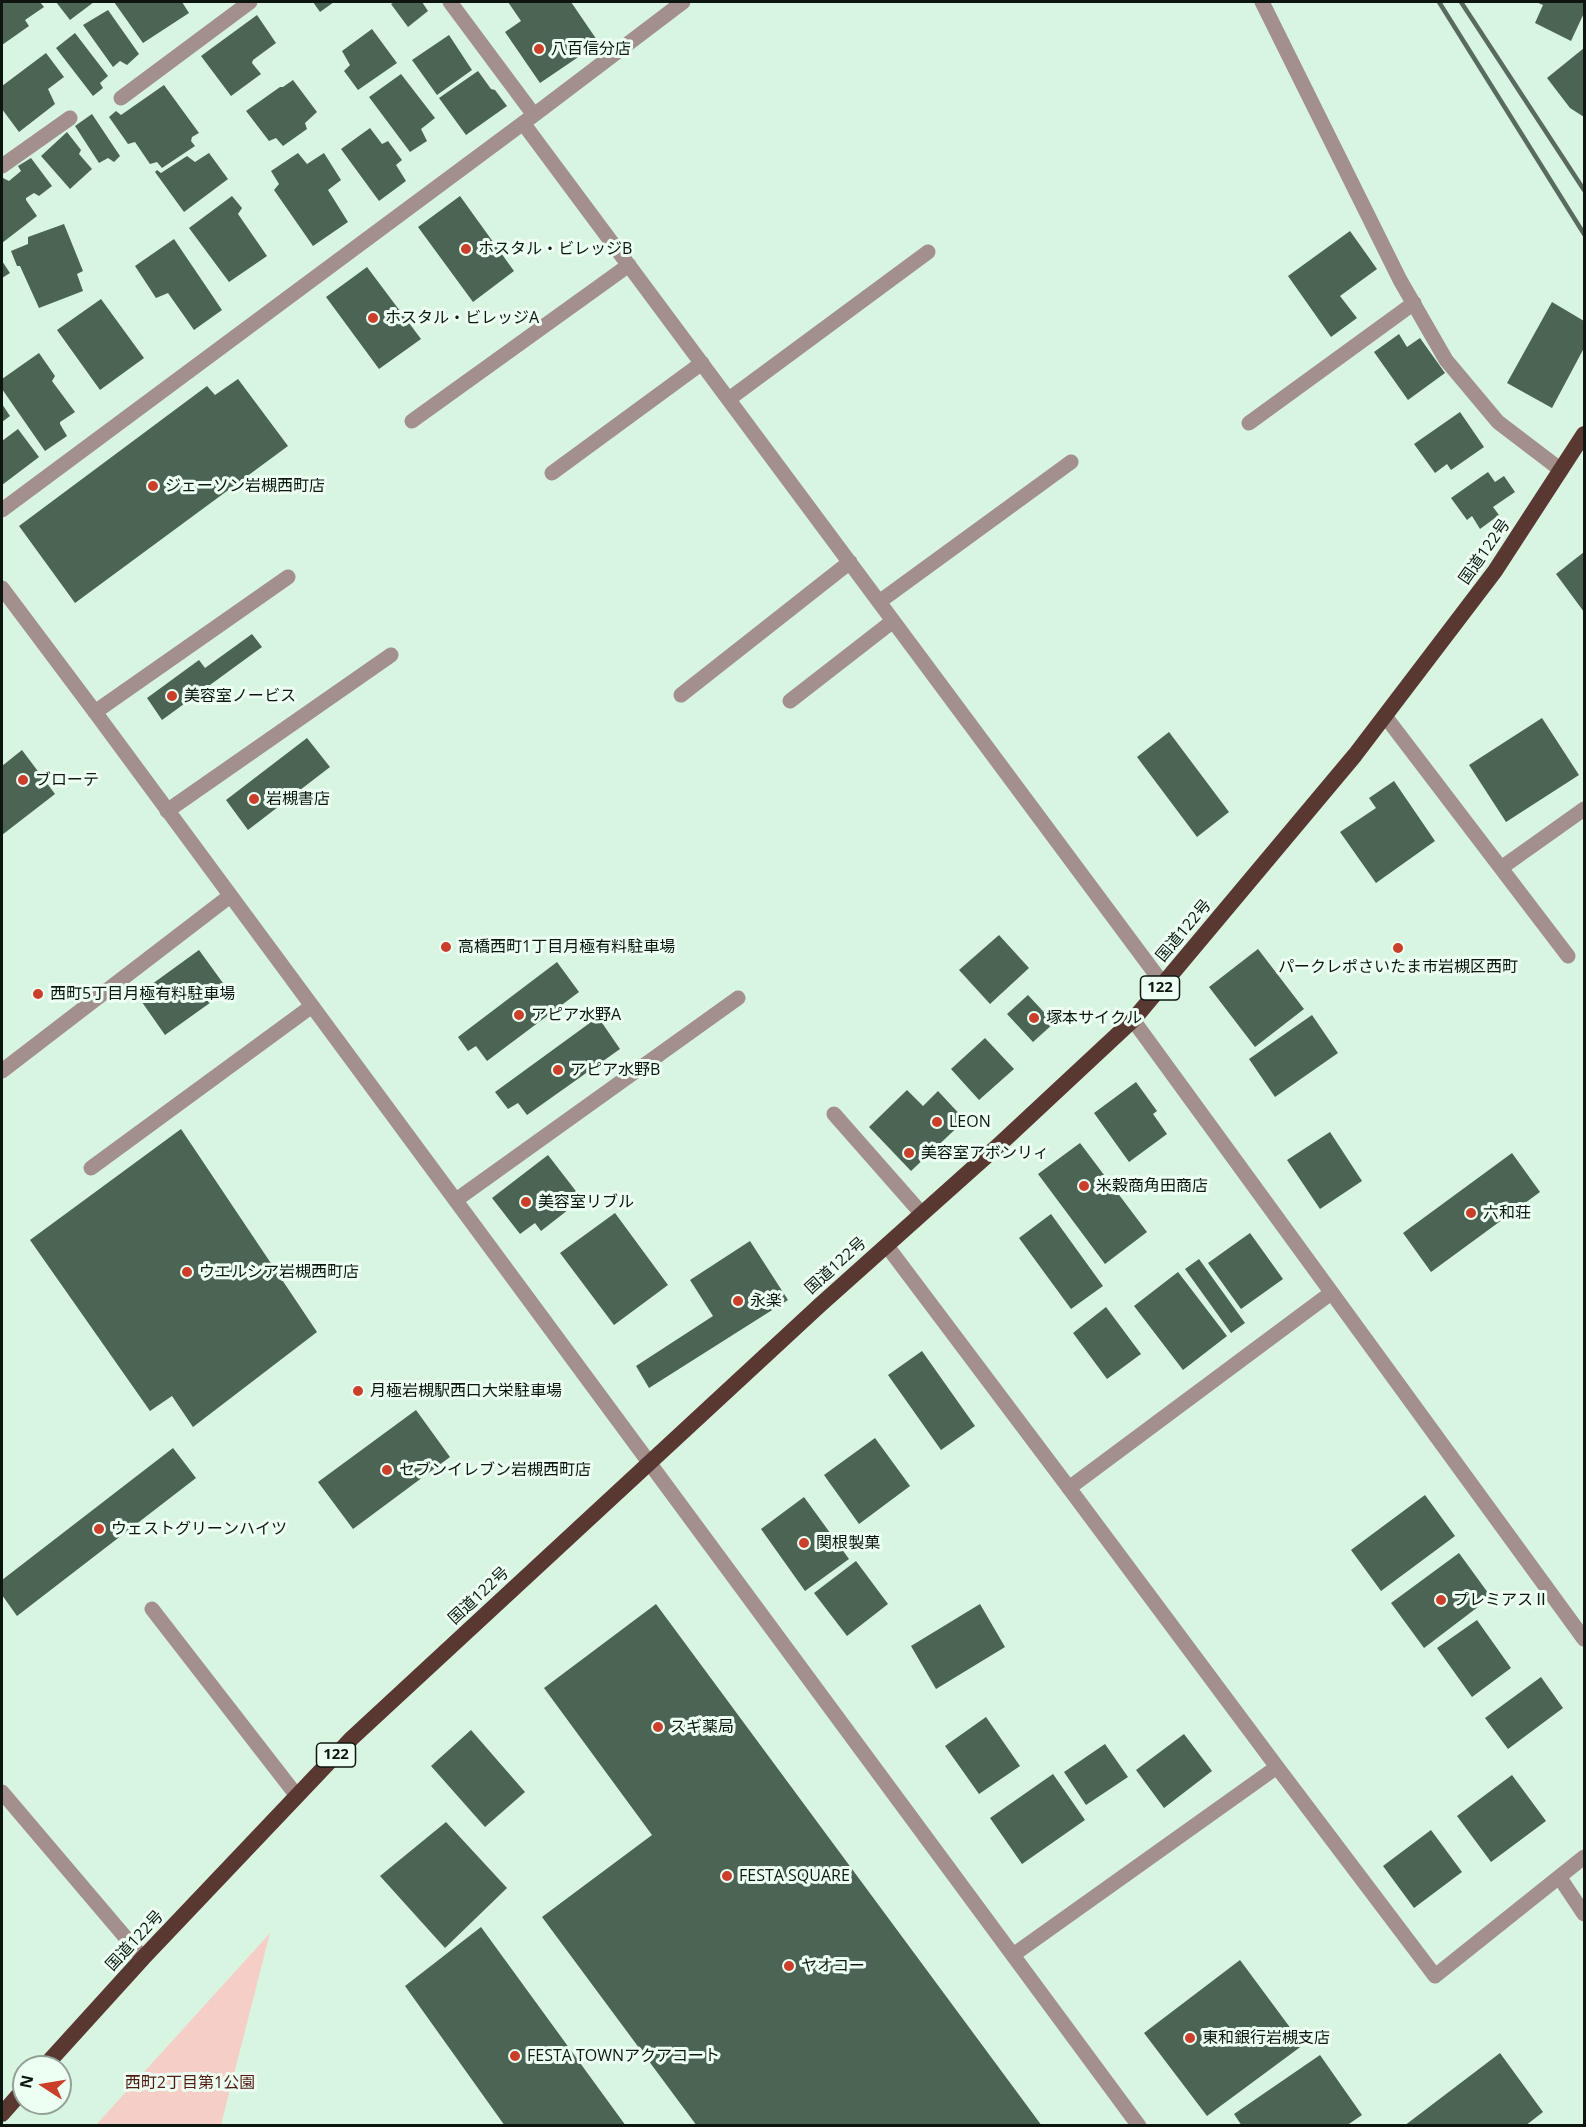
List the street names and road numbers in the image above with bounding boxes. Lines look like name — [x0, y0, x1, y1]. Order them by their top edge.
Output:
street label: 国道122号 — [1455, 516, 1515, 588]
street label: 国道122号 — [1152, 896, 1216, 966]
road number: 122 — [1140, 976, 1180, 1000]
street label: 国道122号 — [802, 1234, 870, 1298]
street label: 国道122号 — [445, 1563, 513, 1629]
road number: 122 — [316, 1743, 356, 1767]
street label: 国道122号 — [102, 1907, 168, 1975]

